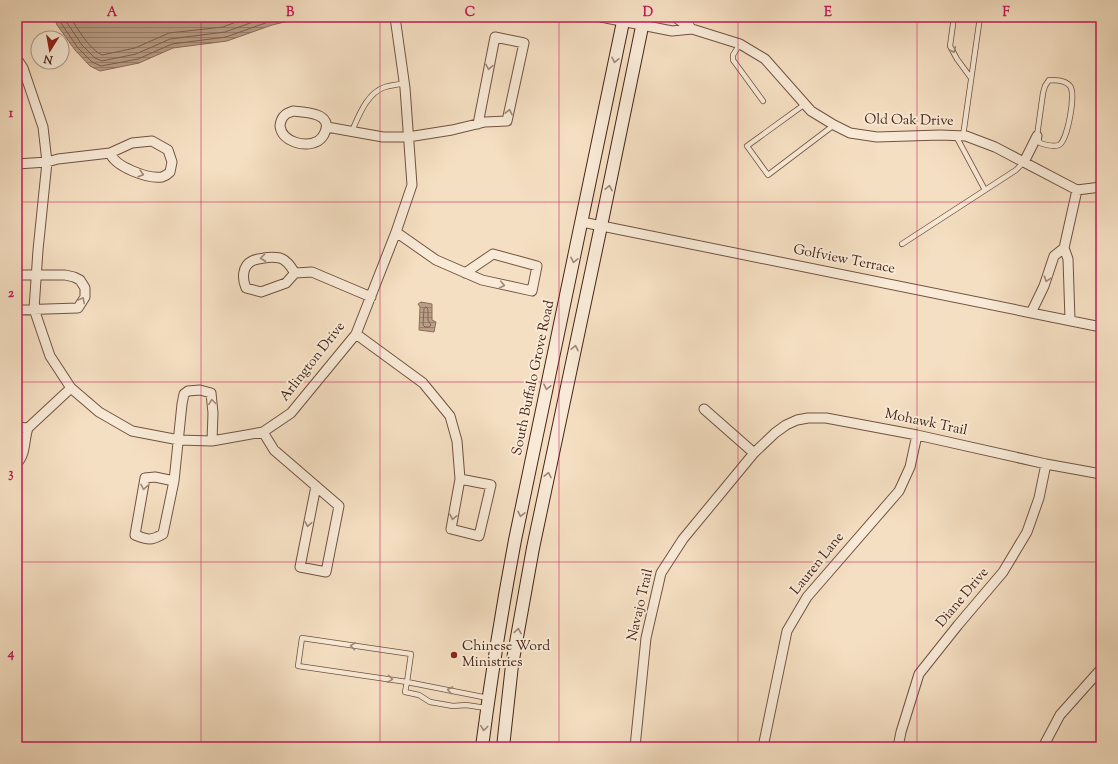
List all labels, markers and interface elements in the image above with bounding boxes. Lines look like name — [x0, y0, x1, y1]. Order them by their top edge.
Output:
text: A — [107, 4, 118, 22]
text: B — [286, 4, 295, 22]
text: C — [465, 4, 475, 22]
text: D — [643, 4, 653, 22]
text: E — [824, 4, 832, 22]
text: F — [1002, 4, 1010, 22]
north arrow — [30, 30, 70, 70]
one-way arrow — [948, 46, 956, 53]
text: N — [42, 50, 55, 68]
one-way arrow — [612, 57, 620, 63]
one-way arrow — [486, 64, 494, 70]
text: 1 — [9, 105, 14, 123]
one-way arrow — [505, 109, 513, 115]
street label: Old Oak Drive — [864, 110, 954, 132]
one-way arrow — [138, 169, 145, 178]
one-way arrow — [604, 184, 613, 191]
street label: Golfview Terrace — [791, 240, 897, 280]
one-way arrow — [260, 254, 266, 263]
one-way arrow — [570, 257, 578, 263]
one-way arrow — [1043, 276, 1051, 283]
one-way arrow — [498, 280, 505, 288]
text: 2 — [8, 285, 15, 303]
one-way arrow — [77, 297, 85, 304]
street label: South Buffalo Grove Road — [508, 298, 560, 457]
street label: Arlington Drive — [275, 318, 351, 406]
one-way arrow — [570, 345, 578, 351]
one-way arrow — [544, 384, 552, 390]
one-way arrow — [208, 399, 217, 405]
street label: Mohawk Trail — [883, 404, 969, 442]
text: 3 — [8, 465, 14, 483]
one-way arrow — [544, 472, 552, 479]
one-way arrow — [140, 484, 148, 490]
one-way arrow — [517, 511, 525, 517]
one-way arrow — [450, 514, 458, 520]
one-way arrow — [304, 521, 313, 527]
street label: Lauren Lane — [787, 528, 849, 600]
street label: Diane Drive — [932, 564, 994, 632]
street label: Navajo Trail — [623, 567, 659, 643]
one-way arrow — [513, 627, 522, 634]
place label: Chinese Word Ministries — [462, 637, 550, 673]
one-way arrow — [350, 642, 356, 651]
text: 4 — [7, 645, 15, 663]
marker: Chinese Word Ministries — [449, 650, 459, 660]
one-way arrow — [387, 674, 393, 683]
one-way arrow — [447, 687, 453, 695]
one-way arrow — [480, 725, 489, 731]

